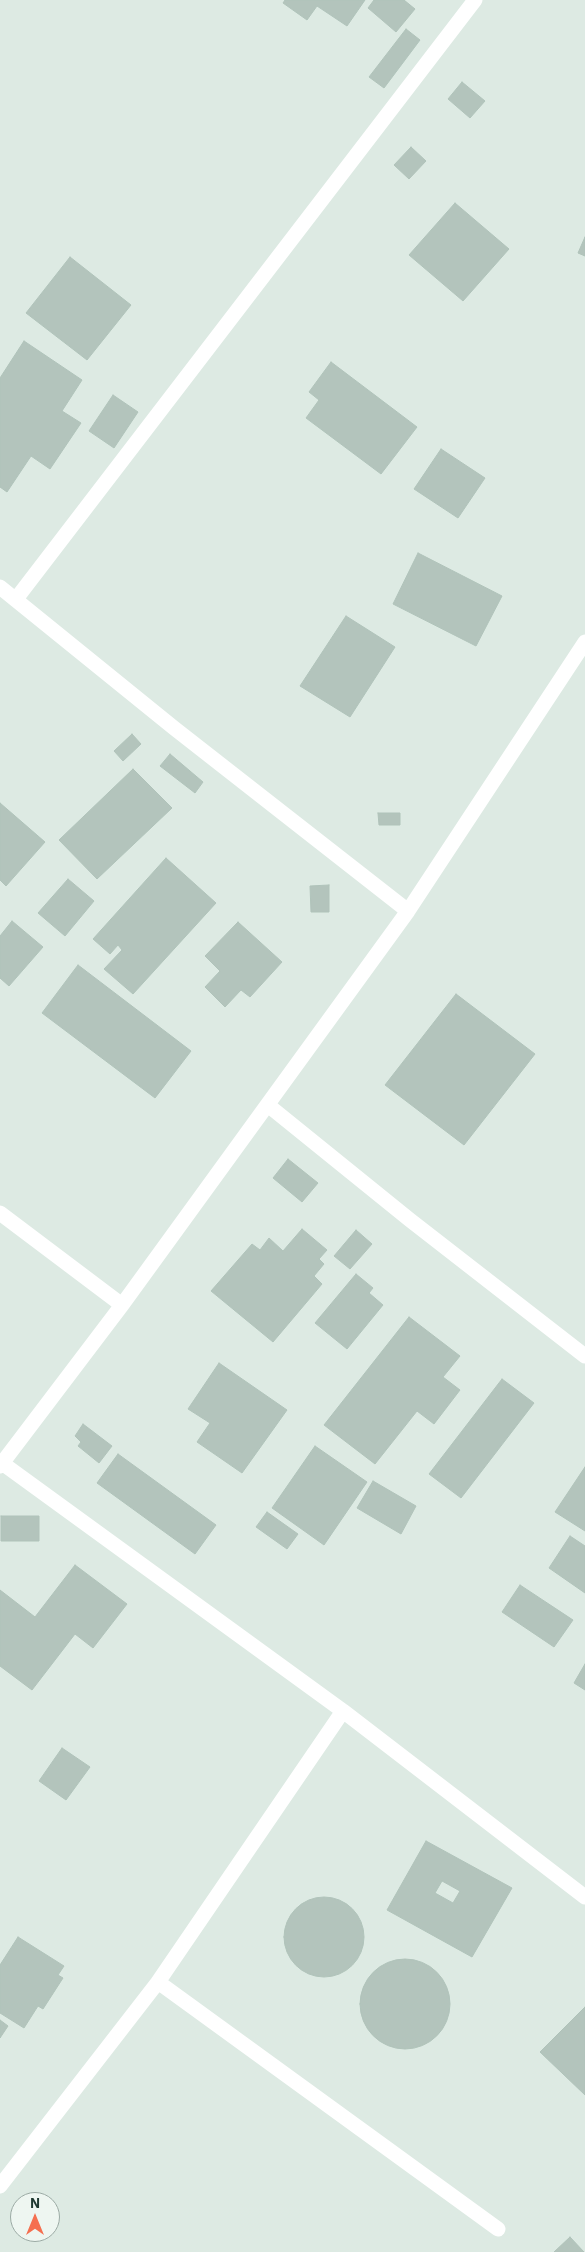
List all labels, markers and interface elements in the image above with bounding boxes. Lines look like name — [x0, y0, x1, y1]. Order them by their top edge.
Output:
north arrow — [10, 2192, 60, 2242]
text: N — [30, 2194, 40, 2212]

